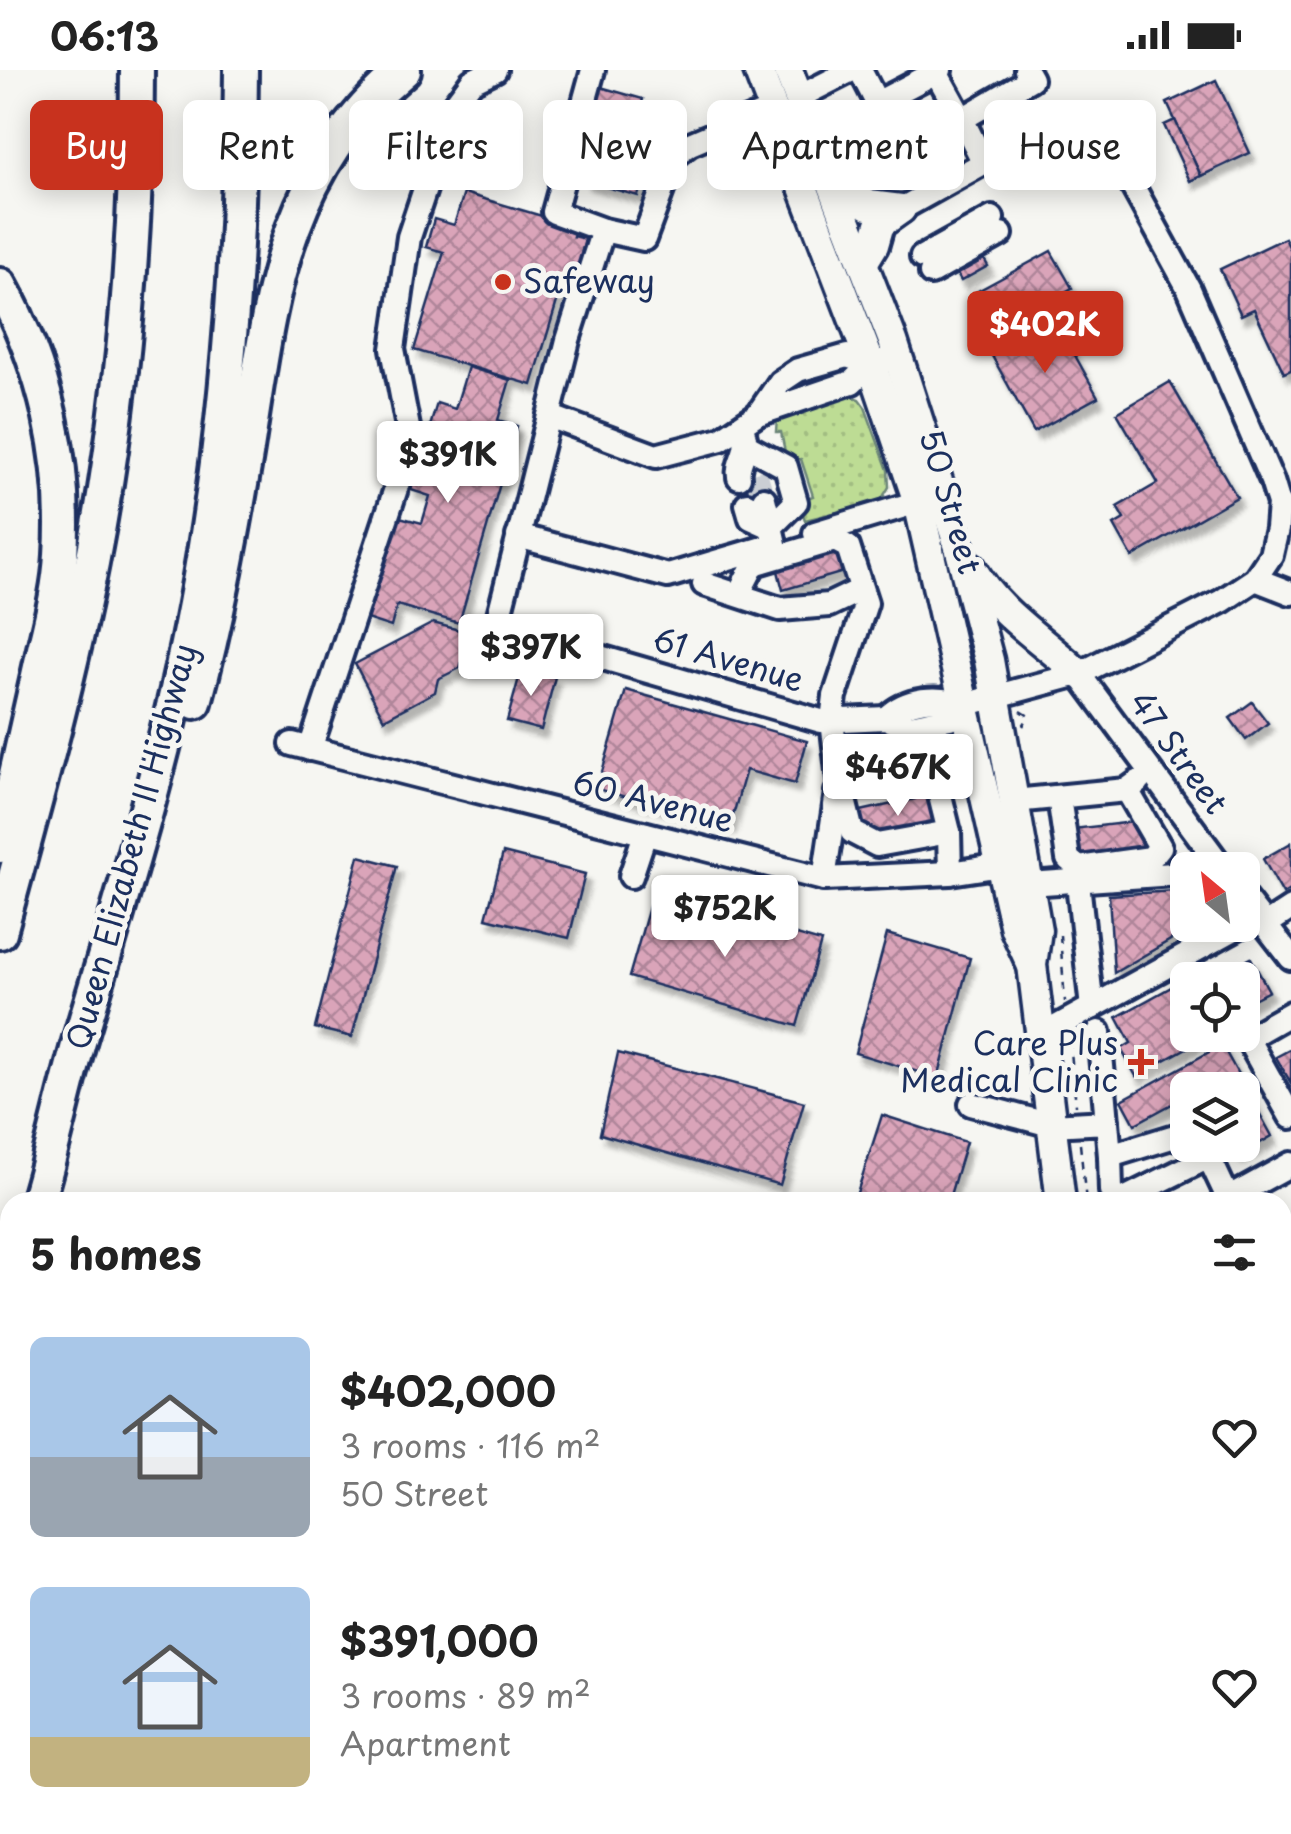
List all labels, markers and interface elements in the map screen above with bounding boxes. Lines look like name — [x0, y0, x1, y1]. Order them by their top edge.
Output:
text: 06:13 — [50, 7, 159, 64]
chip: Buy — [30, 100, 163, 190]
chip: Rent — [183, 100, 329, 190]
chip: Filters — [349, 100, 523, 190]
chip: New — [543, 100, 687, 190]
chip: Apartment — [707, 100, 964, 190]
chip: House — [984, 100, 1156, 190]
place label: Safeway — [523, 256, 655, 304]
marker: Safeway — [492, 271, 514, 293]
pin: $402K — [975, 291, 1115, 376]
text: $402K — [989, 299, 1101, 347]
pin: $391K — [378, 421, 518, 506]
street label: 50 Street — [908, 424, 995, 579]
text: $391K — [399, 429, 497, 477]
pin: $397K — [461, 614, 601, 699]
street label: 61 Avenue — [647, 614, 810, 703]
text: $397K — [480, 622, 582, 670]
street label: Queen Elizabeth II Highway — [53, 638, 207, 1055]
street label: 47 Street — [1118, 680, 1241, 823]
pin: $467K — [828, 734, 968, 819]
text: $467K — [845, 742, 951, 790]
street label: 60 Avenue — [568, 757, 739, 843]
north arrow — [1170, 852, 1260, 942]
map controls — [1170, 852, 1260, 1162]
pin: $752K — [655, 875, 795, 960]
text: $752K — [673, 883, 777, 931]
button: locate — [1170, 962, 1260, 1052]
place label: Care Plus Medical Clinic — [900, 1018, 1118, 1103]
marker: Care Plus Medical Clinic — [1128, 1049, 1154, 1075]
button: layers — [1170, 1072, 1260, 1162]
text: 5 homes — [30, 1221, 202, 1284]
icon: filters — [1207, 1225, 1262, 1280]
text: $402,000 — [340, 1358, 556, 1421]
icon: home — [110, 1377, 230, 1497]
icon: heart — [1207, 1410, 1262, 1465]
text: 3 rooms · 116 m² — [340, 1421, 601, 1469]
text: 50 Street — [340, 1469, 488, 1517]
text: $391,000 — [340, 1608, 539, 1671]
icon: home — [110, 1627, 230, 1747]
icon: heart — [1207, 1660, 1262, 1715]
text: 3 rooms · 89 m² — [340, 1671, 591, 1719]
text: Apartment — [340, 1719, 511, 1767]

